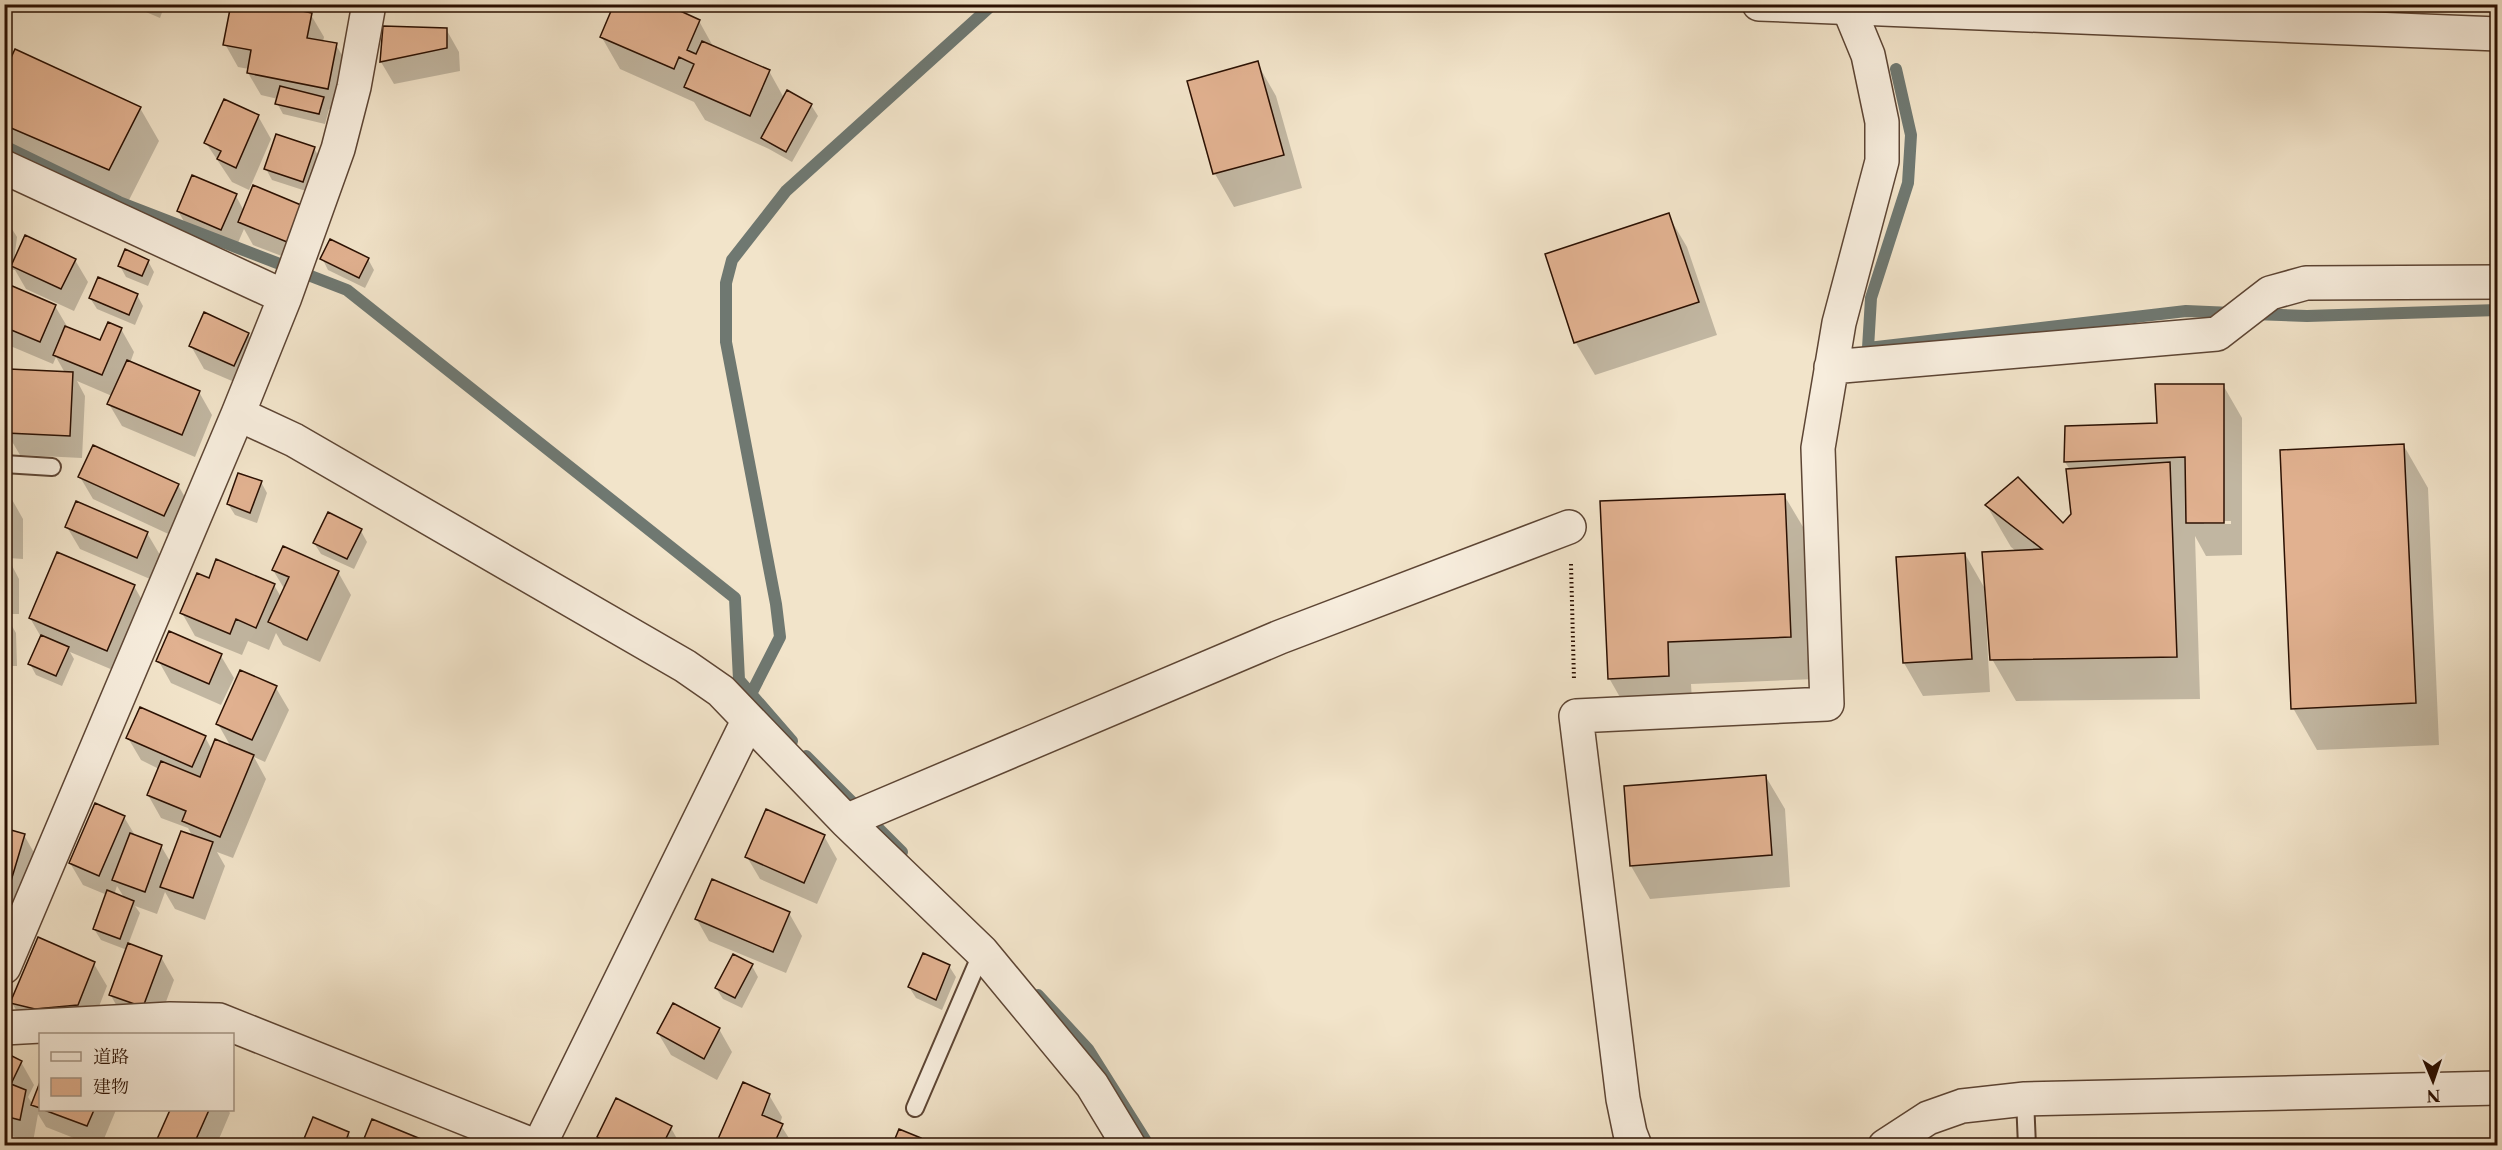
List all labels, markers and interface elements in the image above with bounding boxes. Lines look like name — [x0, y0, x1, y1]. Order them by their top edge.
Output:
legend — [39, 1033, 234, 1111]
text: 道路 — [93, 1046, 129, 1068]
north arrow — [2403, 1051, 2463, 1111]
text: 建物 — [93, 1076, 129, 1098]
text: N — [2426, 1086, 2441, 1106]

